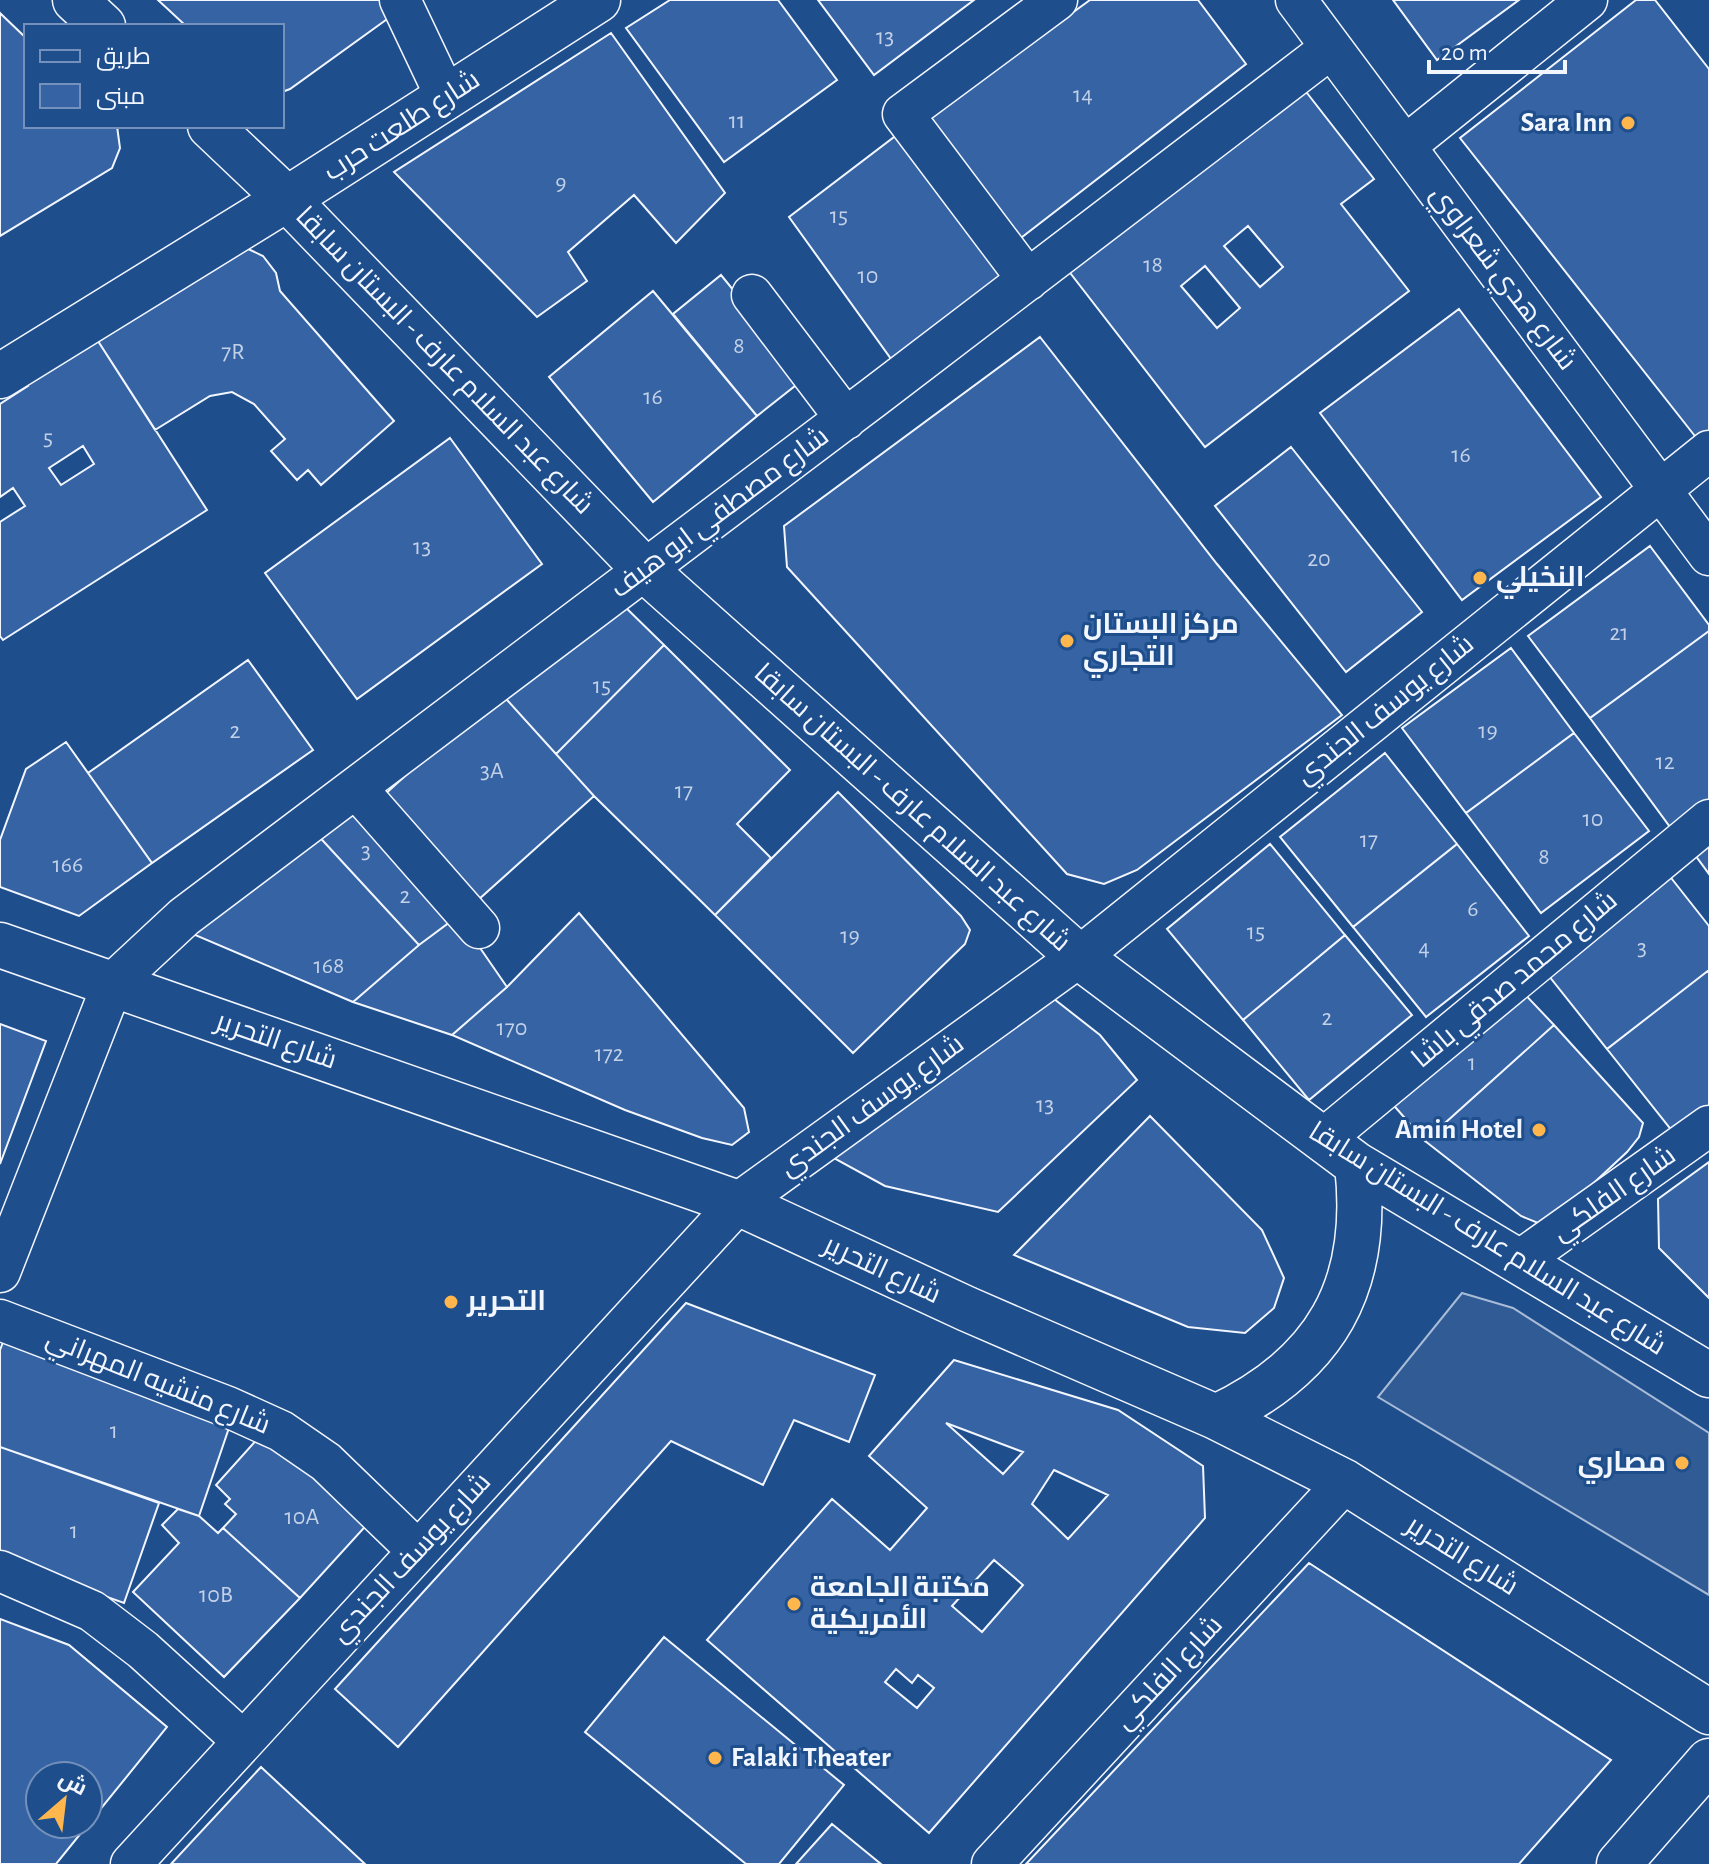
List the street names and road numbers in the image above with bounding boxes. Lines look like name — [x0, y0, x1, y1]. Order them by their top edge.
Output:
street label: شارع طلعت حرب — [319, 65, 487, 189]
street label: شارع هدي شعراوي — [1420, 180, 1582, 379]
street label: شارع عبد السلام عارف - البستان سابقا — [287, 201, 599, 523]
street label: شارع مصطفي ابو هيف — [605, 421, 838, 609]
street label: شارع يوسف الجندي — [1290, 629, 1483, 795]
street label: شارع عبد السلام عارف - البستان سابقا — [746, 658, 1076, 960]
street label: شارع محمد صدقي باشا — [1406, 886, 1627, 1078]
street label: شارع التحرير — [209, 1006, 340, 1078]
street label: شارع يوسف الجندي — [774, 1029, 973, 1187]
street label: شارع عبد السلام عارف - البستان سابقا — [1302, 1116, 1671, 1364]
street label: شارع الفلكي — [1547, 1140, 1684, 1252]
street label: شارع التحرير — [816, 1229, 945, 1312]
street label: شارع منشيه المهراني — [40, 1323, 274, 1445]
street label: شارع يوسف الجندي — [325, 1467, 501, 1652]
street label: شارع التحرير — [1398, 1509, 1523, 1604]
street label: شارع الفلكي — [1109, 1610, 1233, 1739]

